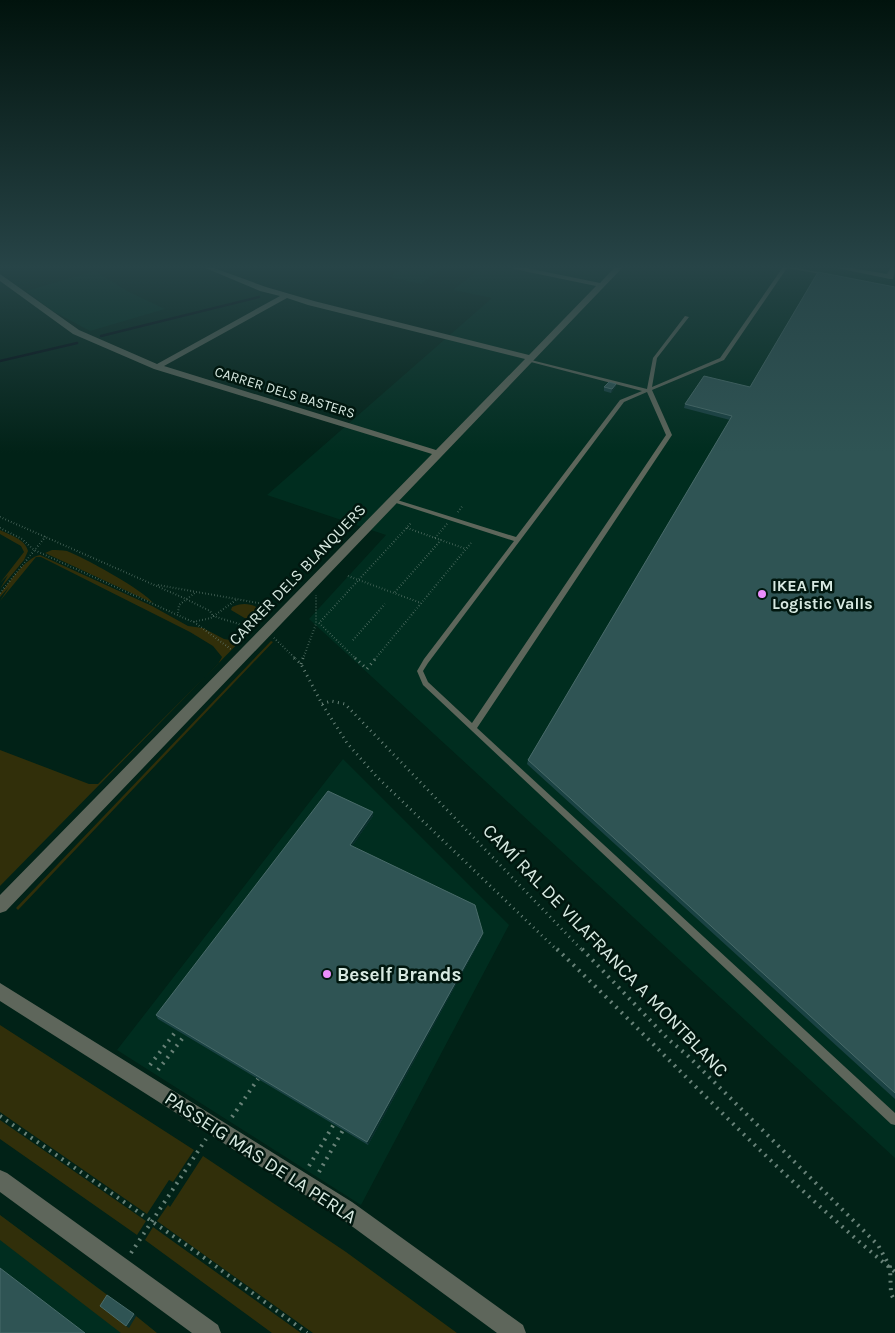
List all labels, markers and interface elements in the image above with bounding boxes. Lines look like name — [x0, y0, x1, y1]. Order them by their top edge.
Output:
street label: CARRER DELS BASTERS — [213, 363, 357, 422]
street label: CARRER DELS BLANQUERS — [225, 500, 370, 649]
place label: IKEA FM Logistic Valls — [772, 576, 873, 613]
marker: IKEA FM Logistic Valls — [756, 588, 768, 600]
street label: CAMÍ RAL DE VILAFRANCA A MONTBLANC — [478, 819, 733, 1082]
place label: Beself Brands — [337, 964, 461, 986]
marker: Beself Brands — [321, 968, 333, 980]
street label: PASSEIG MAS DE LA PERLA — [160, 1088, 360, 1228]

